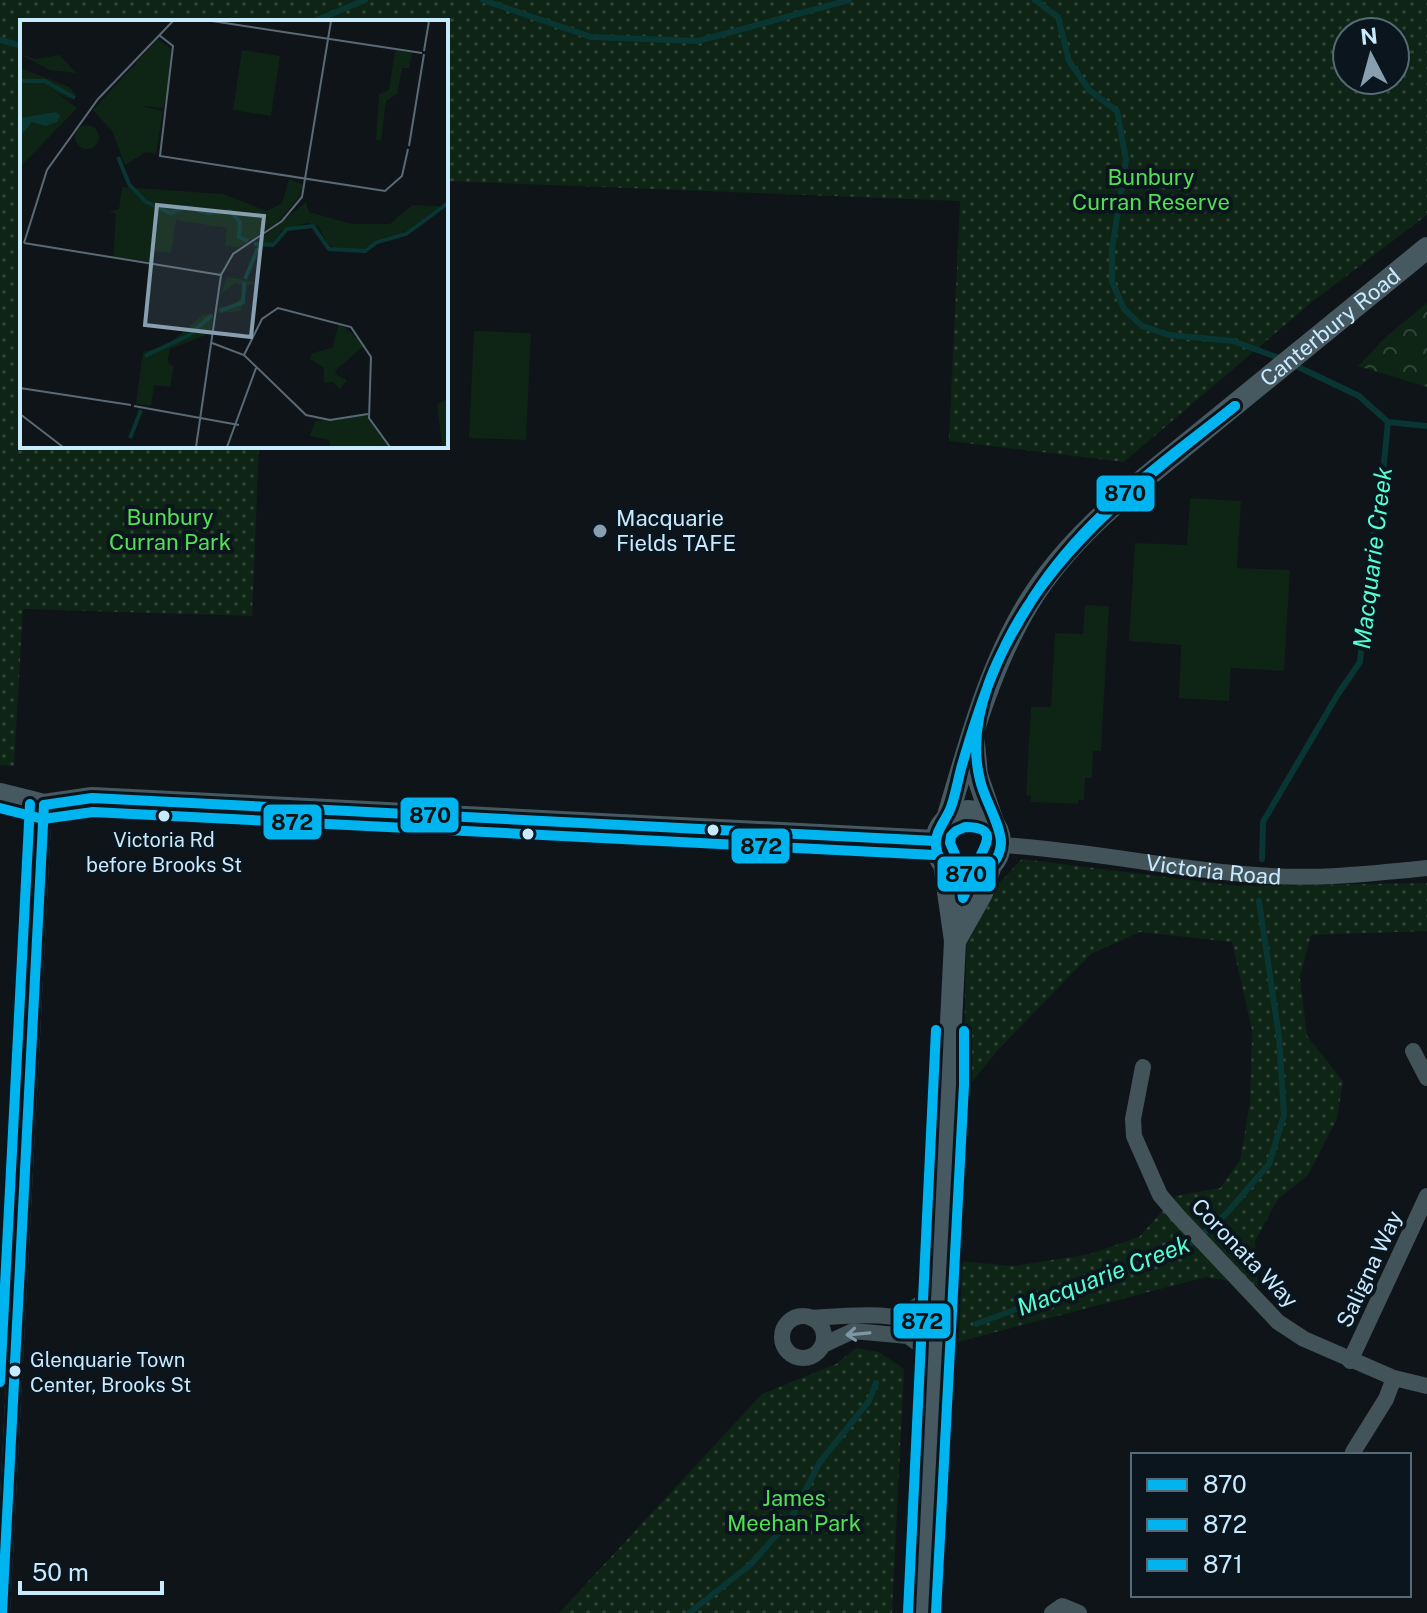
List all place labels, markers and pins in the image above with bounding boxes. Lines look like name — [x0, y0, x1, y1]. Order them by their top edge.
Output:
place label: Macquarie Fields TAFE — [616, 505, 736, 556]
marker: Macquarie Fields TAFE — [591, 522, 609, 540]
marker: Victoria Rd before Brooks St — [156, 808, 172, 824]
unlabelled marker — [705, 822, 721, 838]
unlabelled marker — [520, 826, 536, 842]
place label: Victoria Rd before Brooks St — [86, 828, 242, 877]
place label: Glenquarie Town Center, Brooks St — [30, 1348, 191, 1397]
marker: Glenquarie Town Center, Brooks St — [7, 1363, 23, 1379]

